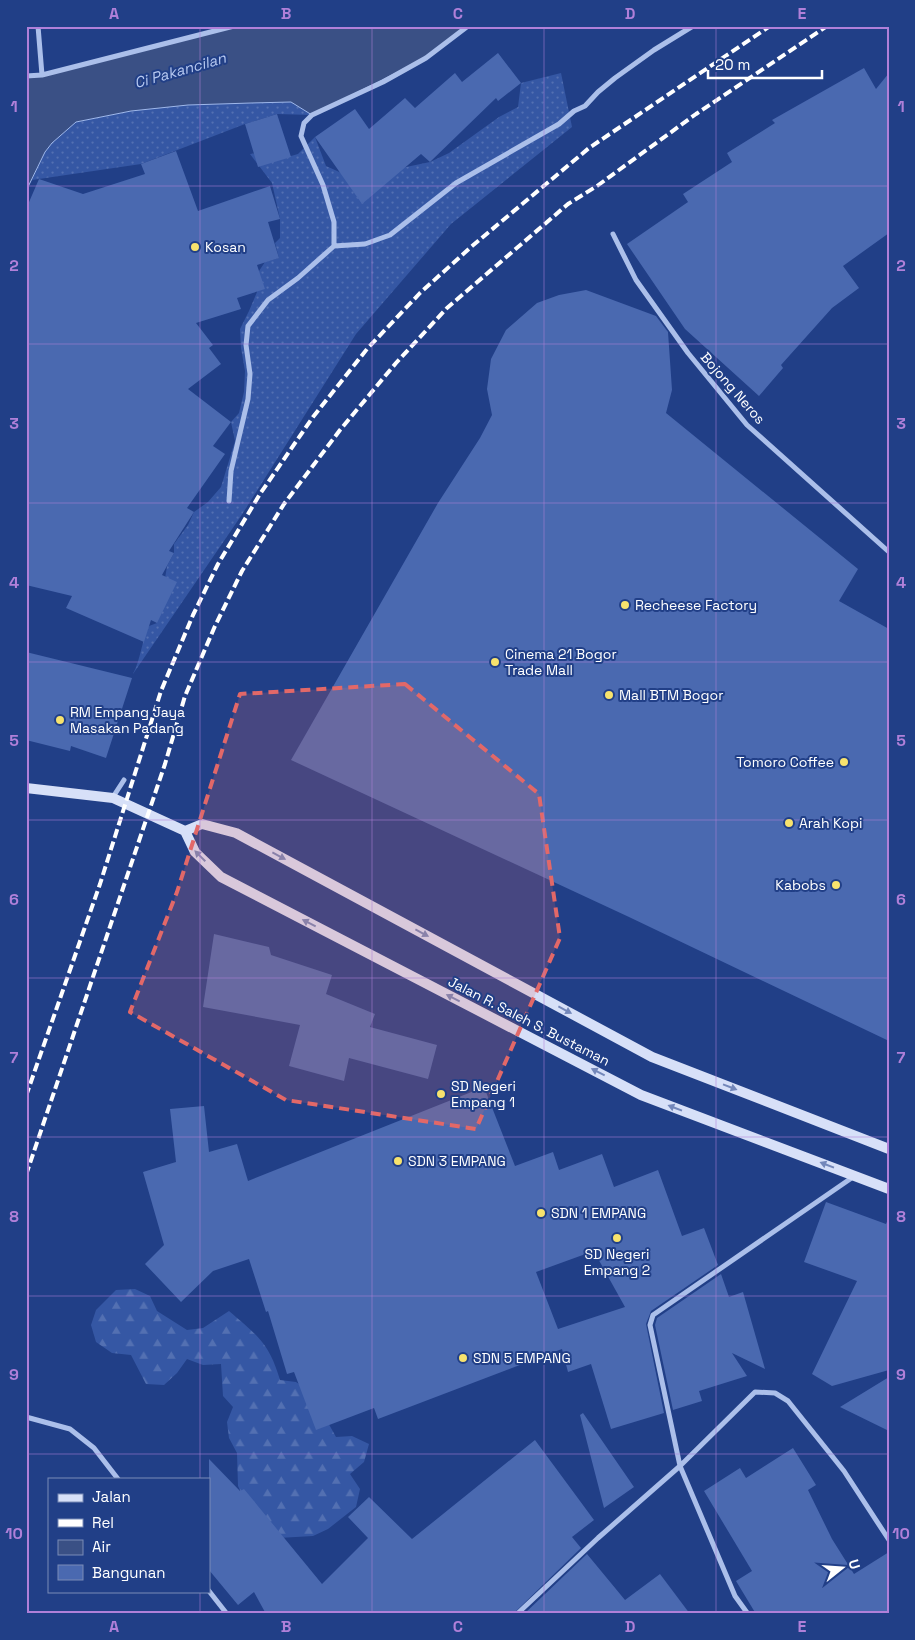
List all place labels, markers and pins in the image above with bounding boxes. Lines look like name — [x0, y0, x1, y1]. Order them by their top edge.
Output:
place label: Kosan — [205, 238, 246, 256]
marker: Kosan — [189, 241, 201, 253]
place label: Recheese Factory — [635, 596, 757, 614]
marker: Recheese Factory — [619, 599, 631, 611]
place label: Cinema 21 Bogor Trade Mall — [505, 645, 617, 679]
marker: Cinema 21 Bogor Trade Mall — [489, 656, 501, 668]
place label: Mall BTM Bogor — [619, 686, 723, 704]
marker: Mall BTM Bogor — [603, 689, 615, 701]
place label: RM Empang Jaya Masakan Padang — [70, 703, 185, 737]
marker: RM Empang Jaya Masakan Padang — [54, 714, 66, 726]
place label: Tomoro Coffee — [736, 753, 834, 771]
marker: Tomoro Coffee — [838, 756, 850, 768]
place label: Arah Kopi — [799, 814, 862, 832]
marker: Arah Kopi — [783, 817, 795, 829]
place label: Kabobs — [775, 876, 826, 894]
marker: Kabobs — [830, 879, 842, 891]
place label: SD Negeri Empang 1 — [451, 1077, 516, 1111]
marker: SD Negeri Empang 1 — [435, 1088, 447, 1100]
place label: SDN 3 EMPANG — [408, 1152, 506, 1170]
marker: SDN 3 EMPANG — [392, 1155, 404, 1167]
place label: SDN 1 EMPANG — [551, 1204, 646, 1222]
marker: SDN 1 EMPANG — [535, 1207, 547, 1219]
marker: SD Negeri Empang 2 — [611, 1232, 623, 1244]
place label: SD Negeri Empang 2 — [584, 1245, 650, 1279]
place label: SDN 5 EMPANG — [473, 1349, 571, 1367]
marker: SDN 5 EMPANG — [457, 1352, 469, 1364]

